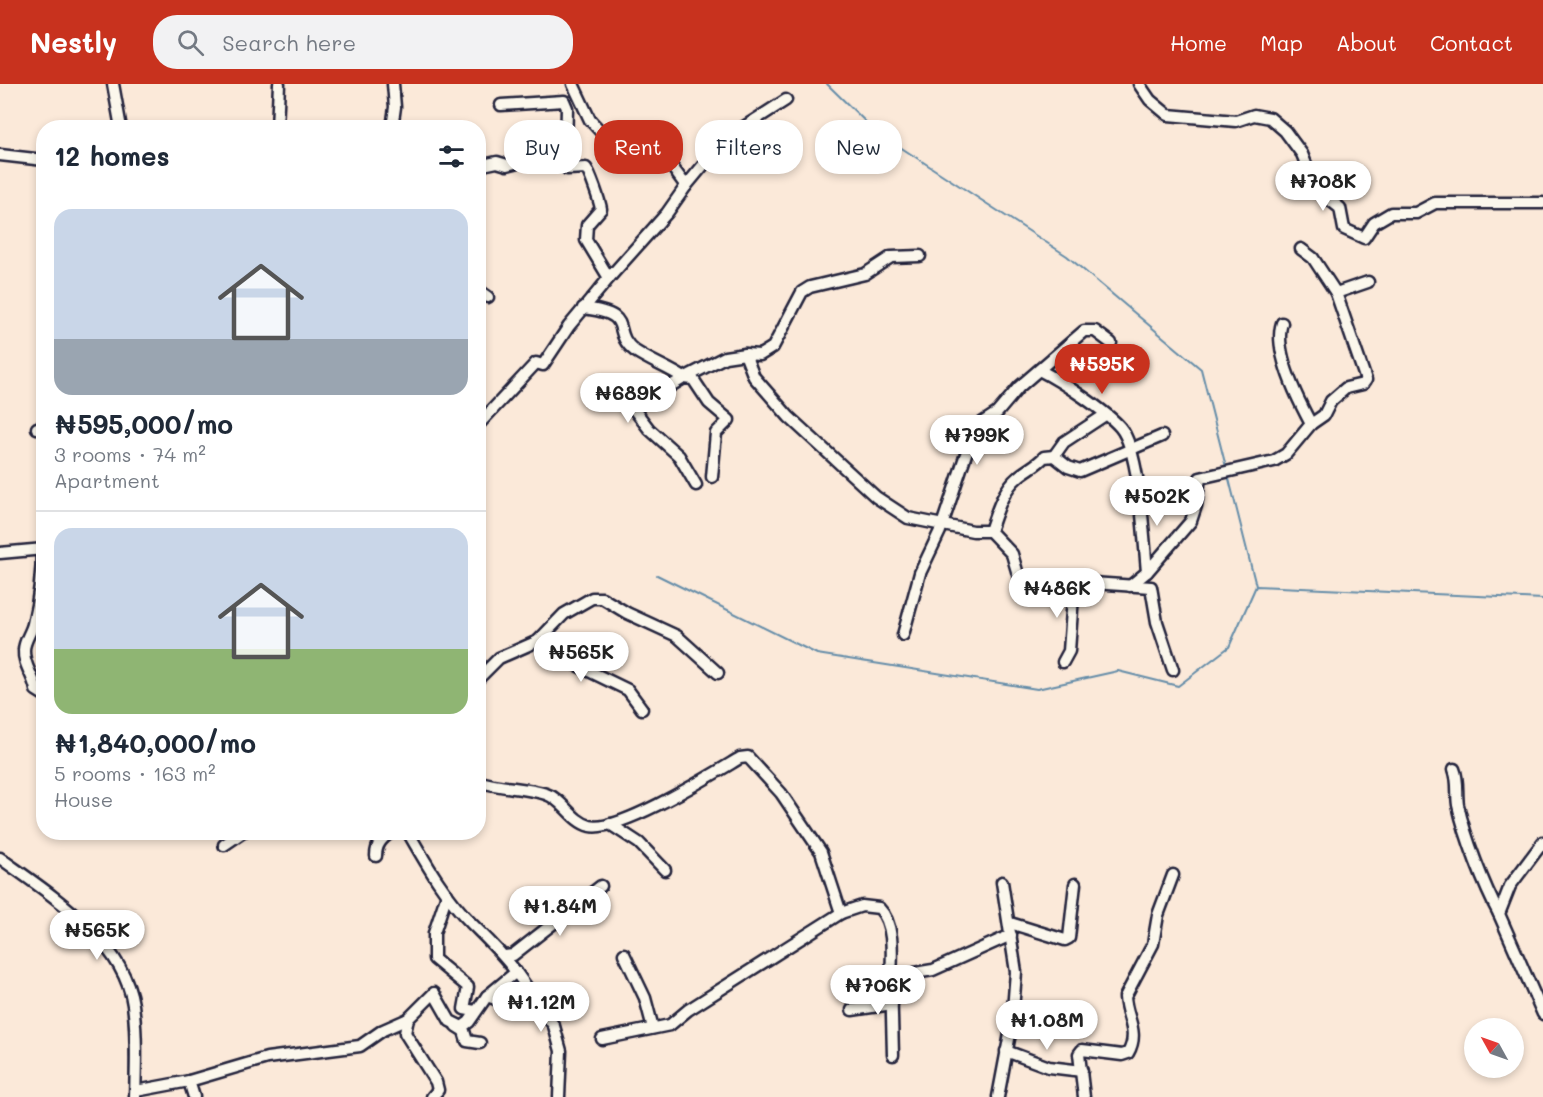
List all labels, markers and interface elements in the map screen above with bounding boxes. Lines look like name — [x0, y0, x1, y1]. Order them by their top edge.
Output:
search box — [153, 15, 573, 69]
text: Nestly — [30, 24, 117, 60]
icon: search — [174, 26, 207, 59]
text: Search here — [222, 28, 356, 57]
text: Home — [1170, 29, 1227, 56]
text: Map — [1260, 29, 1303, 56]
text: About — [1336, 29, 1397, 56]
text: Contact — [1430, 29, 1513, 56]
chip: Buy — [504, 120, 582, 174]
chip: Rent — [594, 120, 683, 174]
chip: Filters — [695, 120, 803, 174]
chip: New — [815, 120, 902, 174]
text: 12 homes — [54, 139, 170, 173]
icon: filters — [435, 140, 468, 173]
pin: ₦708K — [1281, 161, 1365, 212]
text: ₦708K — [1289, 167, 1357, 193]
icon: home — [207, 248, 315, 356]
pin: ₦595K — [1060, 344, 1144, 395]
text: ₦595K — [1069, 350, 1135, 376]
pin: ₦689K — [586, 373, 670, 424]
text: ₦689K — [594, 379, 662, 405]
text: ₦595,000/mo — [54, 407, 233, 441]
pin: ₦799K — [935, 415, 1019, 466]
text: ₦799K — [944, 421, 1010, 447]
text: 3 rooms · 74 m² — [54, 441, 206, 467]
text: Apartment — [54, 467, 160, 493]
pin: ₦502K — [1115, 476, 1199, 527]
text: ₦502K — [1124, 482, 1190, 508]
icon: home — [207, 567, 315, 675]
pin: ₦486K — [1015, 568, 1099, 619]
text: ₦486K — [1023, 574, 1091, 600]
pin: ₦565K — [539, 632, 623, 683]
text: ₦565K — [548, 638, 614, 664]
text: ₦1,840,000/mo — [54, 726, 256, 760]
text: 5 rooms · 163 m² — [54, 760, 216, 786]
text: House — [54, 786, 113, 812]
pin: ₦1.84M — [511, 886, 609, 937]
text: ₦1.84M — [523, 892, 597, 918]
pin: ₦565K — [55, 910, 139, 961]
text: ₦565K — [64, 916, 130, 942]
pin: ₦706K — [836, 965, 920, 1016]
text: ₦706K — [844, 971, 912, 997]
pin: ₦1.12M — [492, 982, 590, 1033]
text: ₦1.12M — [506, 988, 576, 1014]
pin: ₦1.08M — [998, 1000, 1096, 1051]
text: ₦1.08M — [1010, 1006, 1084, 1032]
north arrow — [1464, 1018, 1524, 1078]
map controls — [1464, 1018, 1524, 1078]

